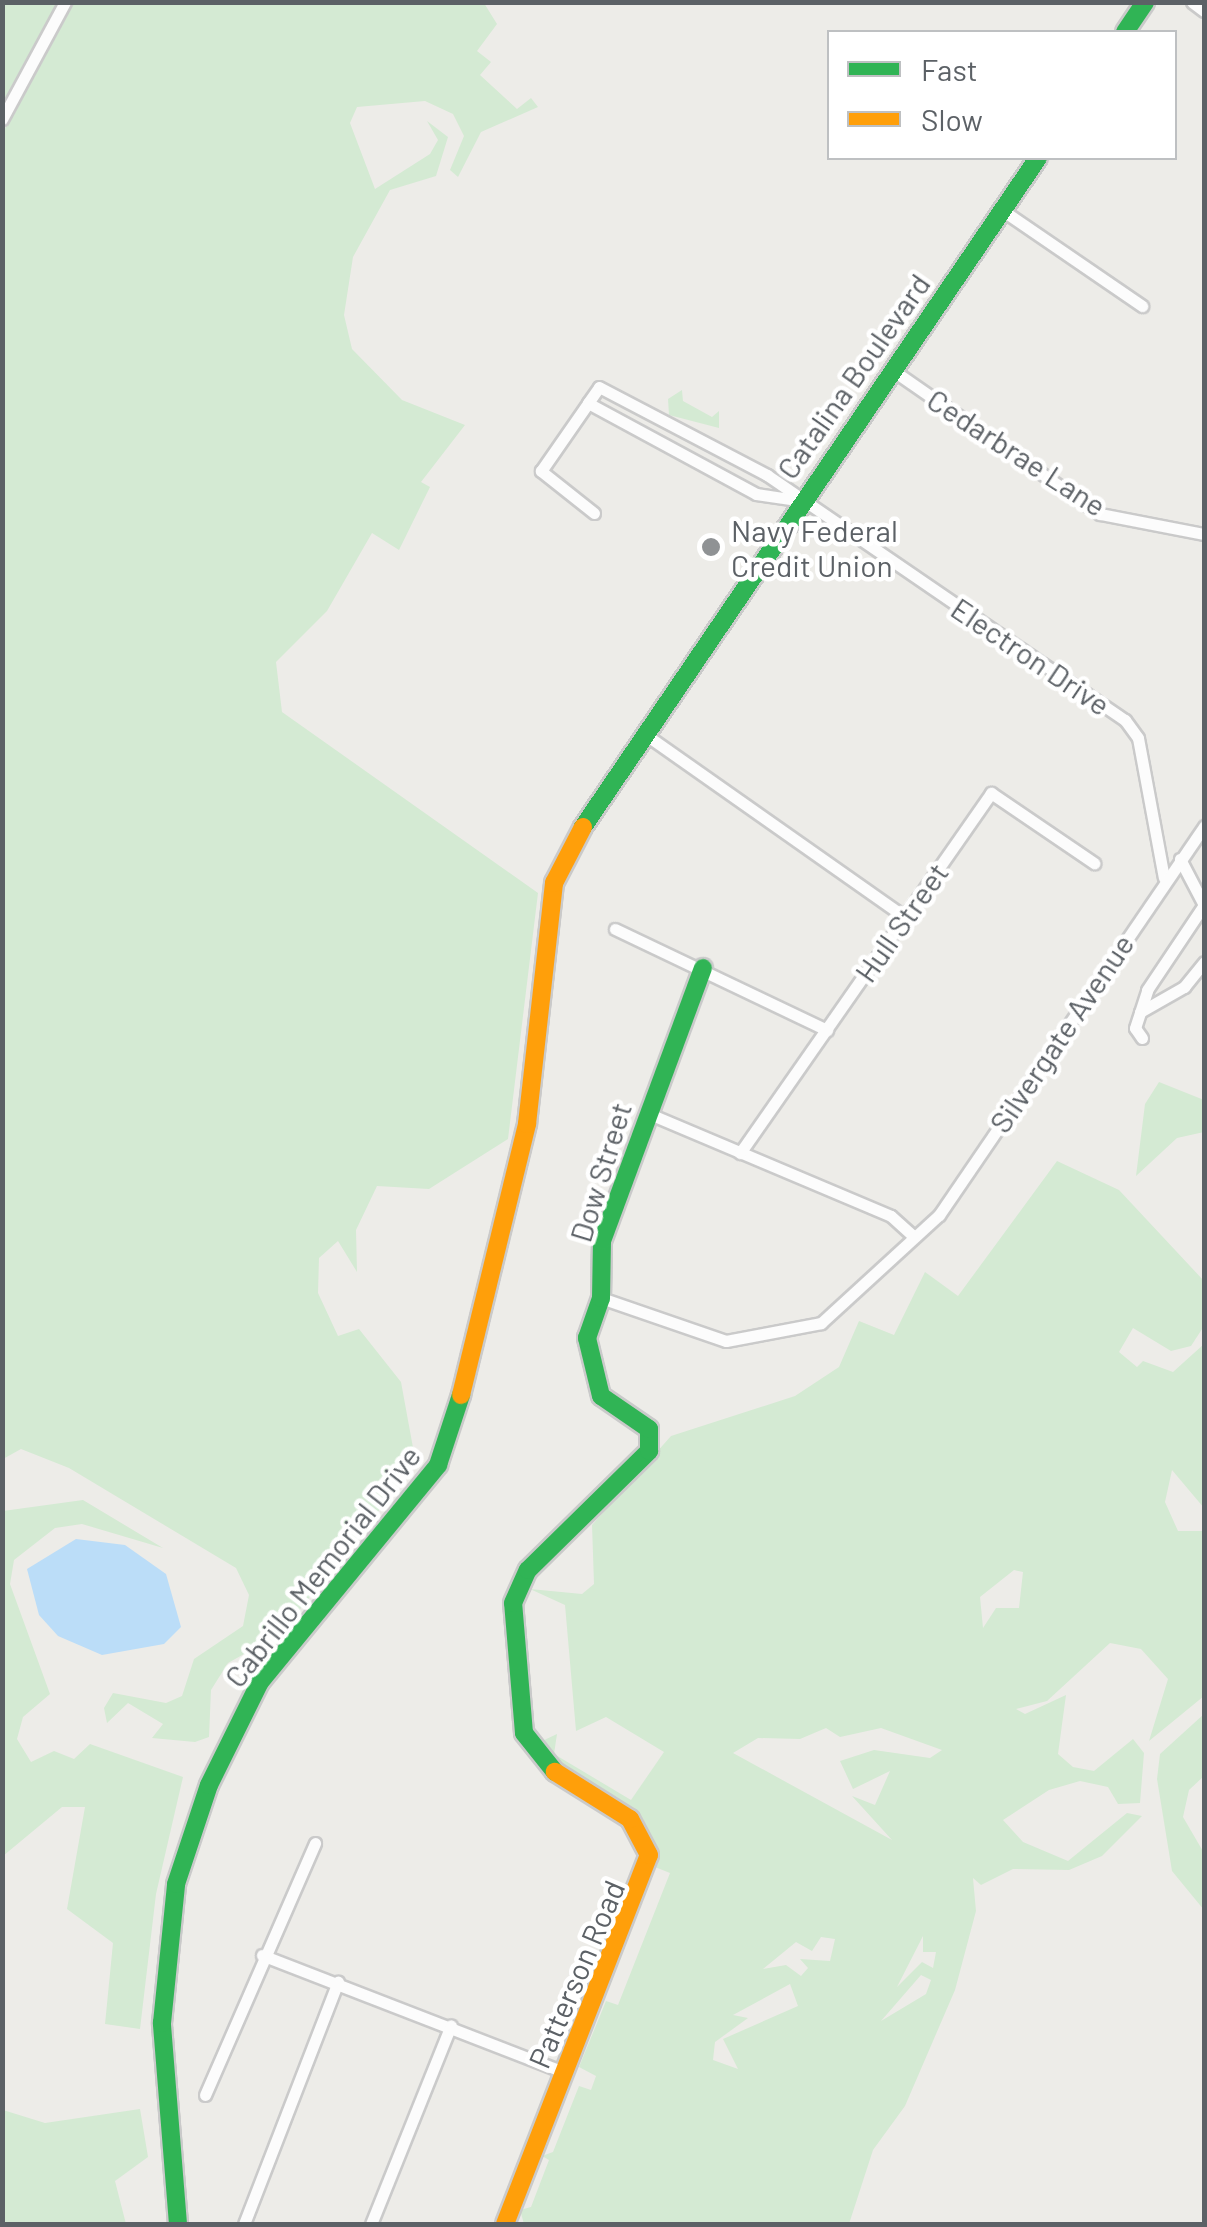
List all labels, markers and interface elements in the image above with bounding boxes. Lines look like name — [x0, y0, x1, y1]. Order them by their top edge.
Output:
legend — [827, 30, 1177, 160]
text: Fast — [921, 51, 978, 87]
text: Slow — [921, 101, 983, 137]
street label: Catalina Boulevard — [769, 267, 937, 485]
street label: Cedarbrae Lane — [921, 381, 1113, 523]
place label: Navy Federal Credit Union — [731, 512, 898, 582]
marker: Navy Federal Credit Union — [700, 536, 722, 558]
street label: Electron Drive — [945, 590, 1117, 722]
street label: Hull Street — [847, 855, 955, 989]
street label: Silvergate Avenue — [981, 927, 1141, 1139]
street label: Dow Street — [562, 1098, 638, 1246]
street label: Cabrillo Memorial Drive — [217, 1438, 427, 1694]
street label: Patterson Road — [520, 1875, 632, 2073]

